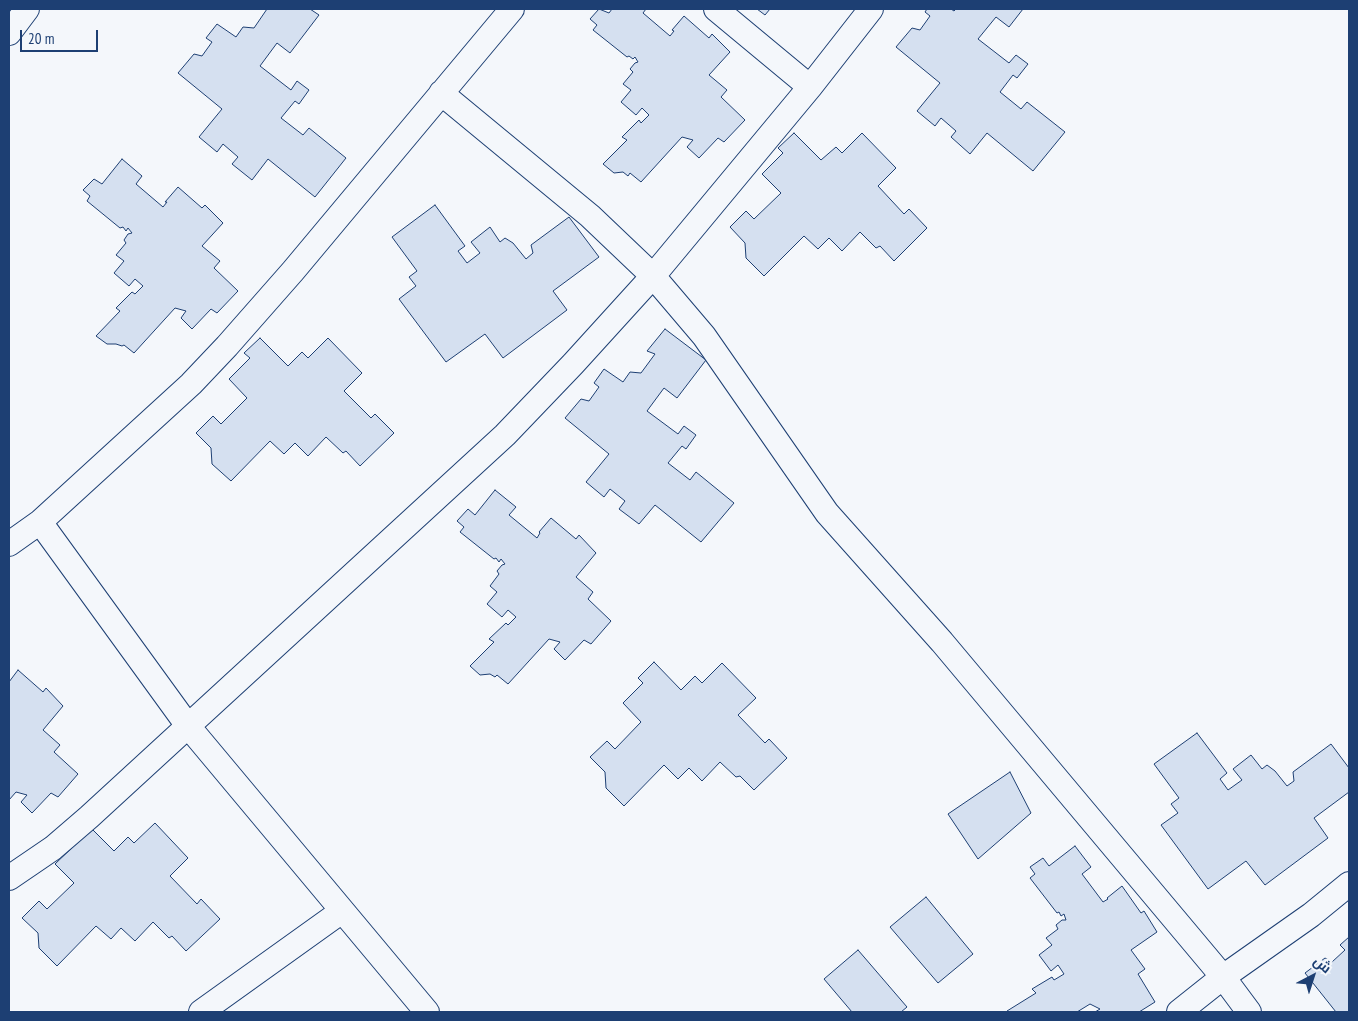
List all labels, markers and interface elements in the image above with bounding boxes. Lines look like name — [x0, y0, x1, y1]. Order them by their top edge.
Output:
scale bar — [22, 20, 100, 52]
text: 20 m — [28, 29, 54, 48]
north arrow — [1288, 951, 1338, 1001]
text: ش — [1310, 952, 1335, 977]

